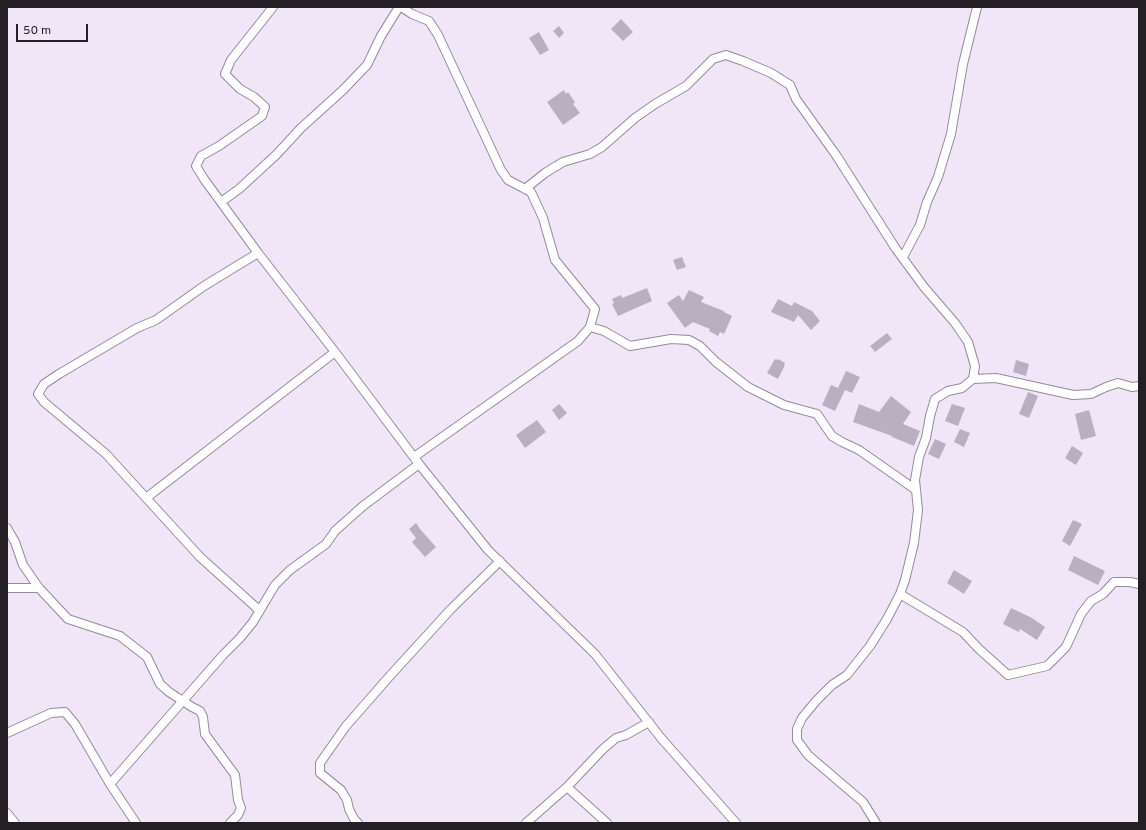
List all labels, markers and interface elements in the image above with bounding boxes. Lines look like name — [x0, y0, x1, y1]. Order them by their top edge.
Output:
scale bar — [18, 16, 90, 42]
text: 50 m — [23, 23, 51, 39]

